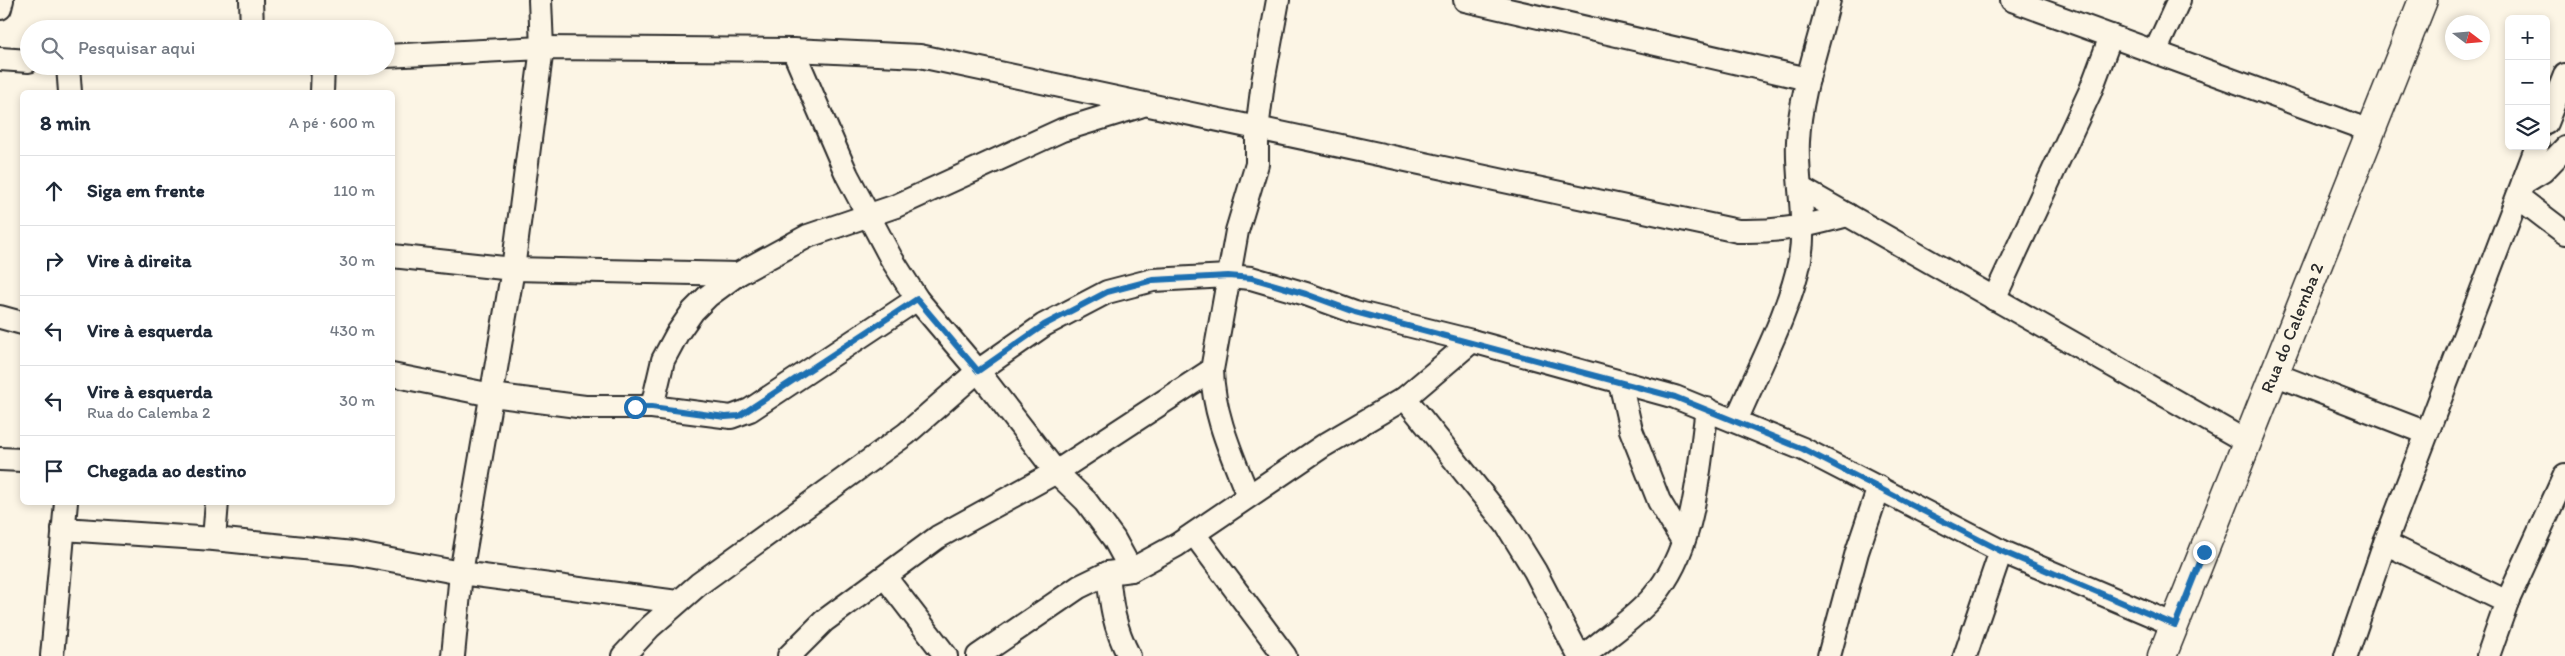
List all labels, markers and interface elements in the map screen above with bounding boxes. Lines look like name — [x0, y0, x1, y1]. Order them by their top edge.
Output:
north arrow — [2445, 15, 2490, 60]
map controls — [2505, 15, 2550, 150]
button: + — [2505, 15, 2550, 60]
search box — [20, 20, 395, 75]
icon: search — [38, 34, 66, 62]
text: Pesquisar aqui — [78, 36, 195, 59]
button: − — [2505, 60, 2550, 105]
button: layers — [2505, 105, 2550, 150]
text: 8 min — [40, 110, 90, 135]
text: A pé · 600 m — [289, 113, 375, 132]
icon: ahead — [40, 177, 68, 205]
text: Siga em frente — [87, 179, 205, 202]
text: 110 m — [333, 181, 375, 200]
icon: right — [40, 247, 68, 275]
text: Vire à direita — [87, 249, 192, 272]
text: 30 m — [339, 251, 375, 270]
street label: Rua do Calemba 2 — [2256, 259, 2328, 396]
icon: left — [40, 317, 68, 345]
text: Vire à esquerda — [87, 319, 213, 342]
text: 430 m — [330, 321, 375, 340]
text: Vire à esquerda — [87, 380, 213, 403]
icon: left — [40, 387, 68, 415]
text: 30 m — [339, 391, 375, 410]
route start — [624, 396, 647, 419]
text: Rua do Calemba 2 — [87, 403, 210, 422]
icon: arrive — [40, 457, 68, 485]
text: Chegada ao destino — [87, 459, 246, 482]
route end — [2193, 541, 2216, 564]

